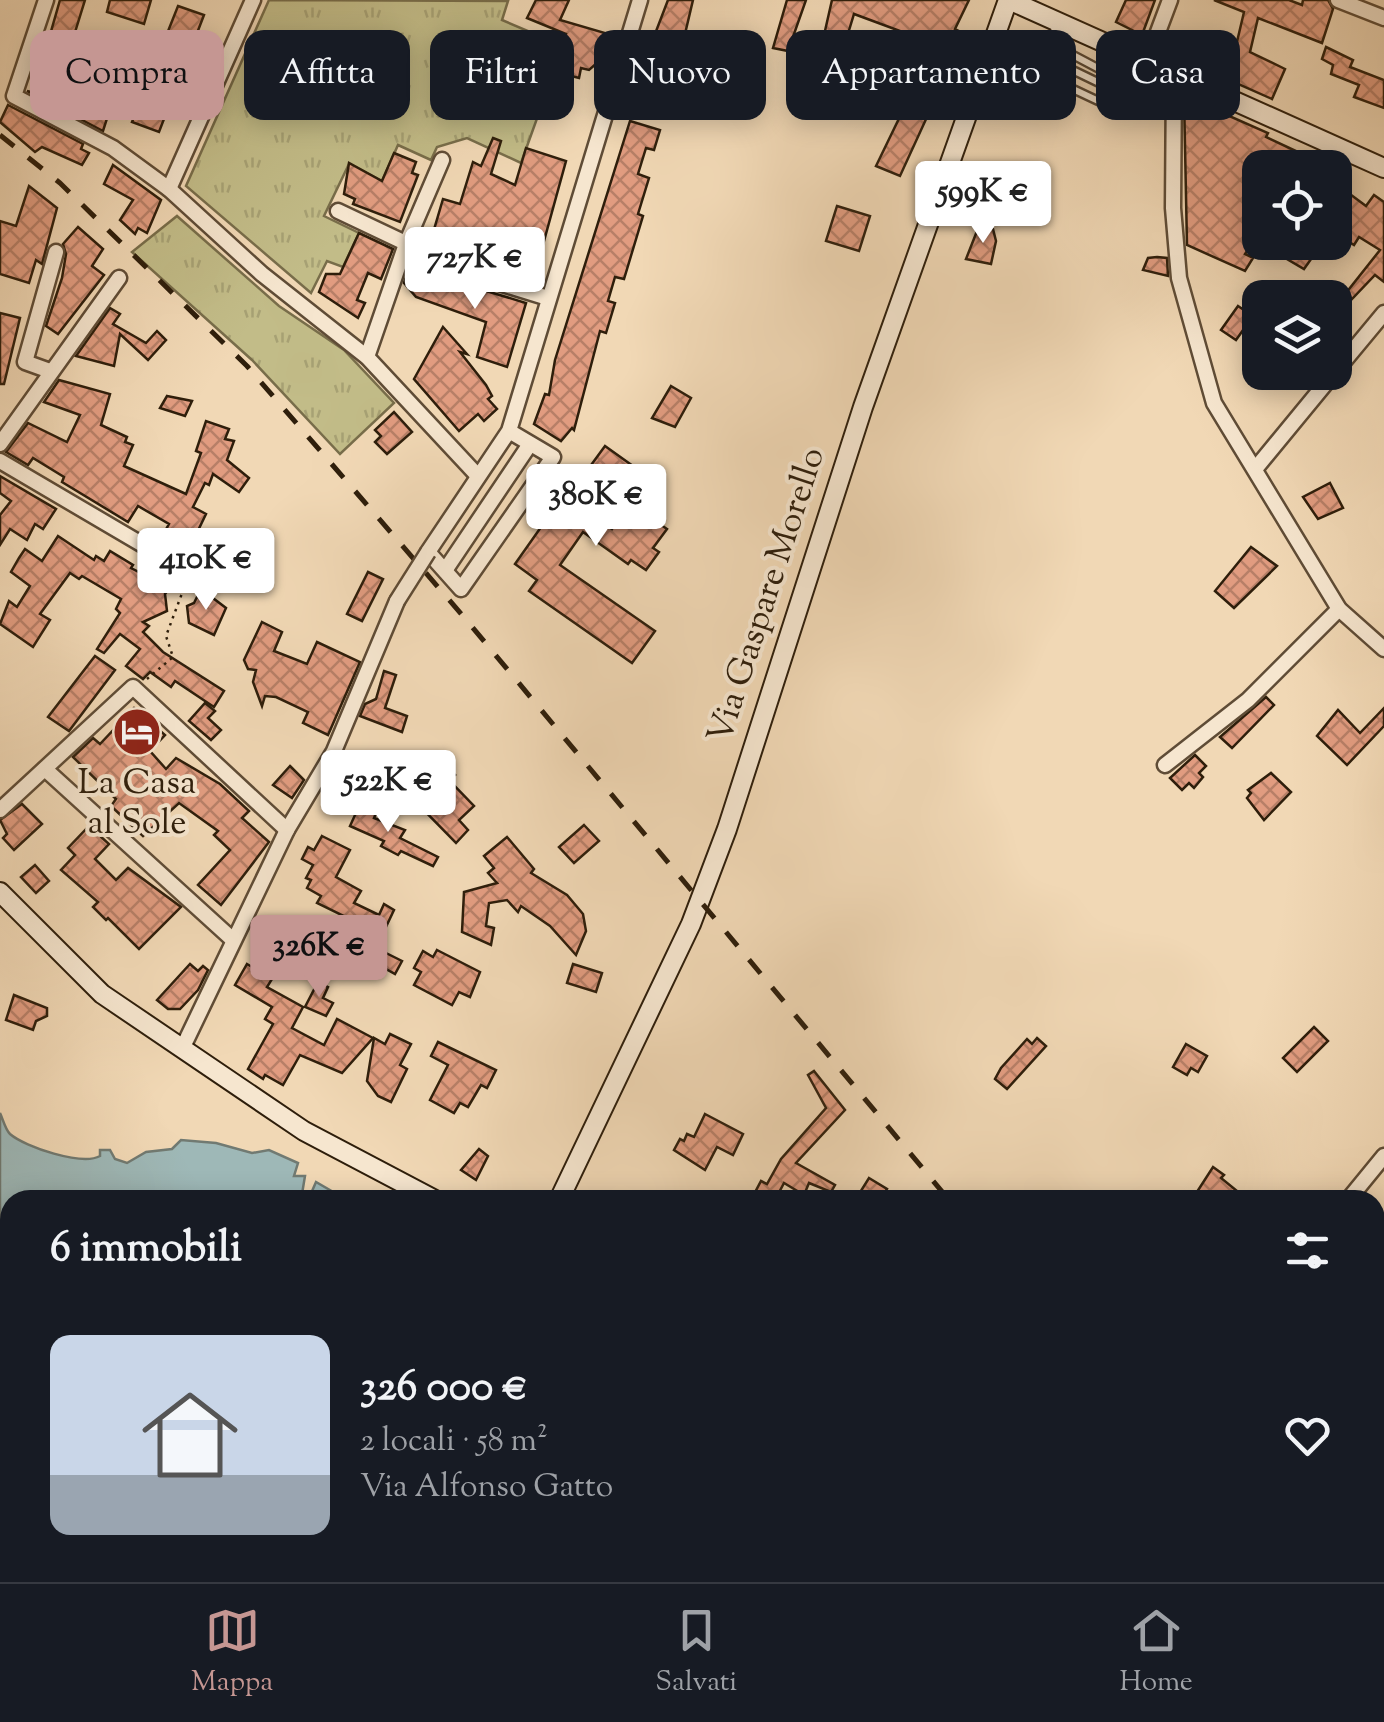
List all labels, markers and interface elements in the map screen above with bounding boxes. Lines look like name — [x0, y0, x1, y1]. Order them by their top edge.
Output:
chip: Compra — [30, 30, 224, 120]
chip: Affitta — [244, 30, 410, 120]
chip: Filtri — [430, 30, 574, 120]
chip: Nuovo — [594, 30, 766, 120]
chip: Appartamento — [786, 30, 1076, 120]
chip: Casa — [1096, 30, 1240, 120]
map controls — [1242, 150, 1352, 390]
button: locate — [1242, 150, 1352, 260]
pin: 599K € — [902, 161, 1064, 246]
text: 599K € — [937, 170, 1029, 216]
pin: 727K € — [394, 227, 556, 312]
text: 727K € — [427, 236, 523, 282]
button: layers — [1242, 280, 1352, 390]
street label: Via Gaspare Morello — [696, 441, 840, 751]
pin: 380K € — [515, 464, 677, 549]
text: 380K € — [548, 473, 644, 519]
pin: 410K € — [125, 528, 287, 613]
text: 410K € — [159, 537, 253, 583]
hotel icon: La Casa al Sole — [111, 706, 163, 758]
pin: 522K € — [307, 750, 469, 835]
place label: La Casa al Sole — [78, 759, 196, 850]
text: 522K € — [343, 759, 433, 805]
pin: 326K € — [238, 915, 400, 1000]
text: 326K € — [272, 924, 366, 970]
text: 6 immobili — [50, 1220, 242, 1280]
icon: filters — [1280, 1223, 1335, 1278]
text: 326 000 € — [360, 1359, 528, 1419]
icon: home — [130, 1375, 250, 1495]
icon: heart — [1280, 1408, 1335, 1463]
text: 2 locali · 58 m² — [360, 1419, 548, 1465]
text: Via Alfonso Gatto — [360, 1465, 613, 1511]
tab: Mappa — [191, 1603, 273, 1703]
tab: Salvati — [655, 1603, 737, 1703]
tab: Home — [1119, 1603, 1193, 1703]

